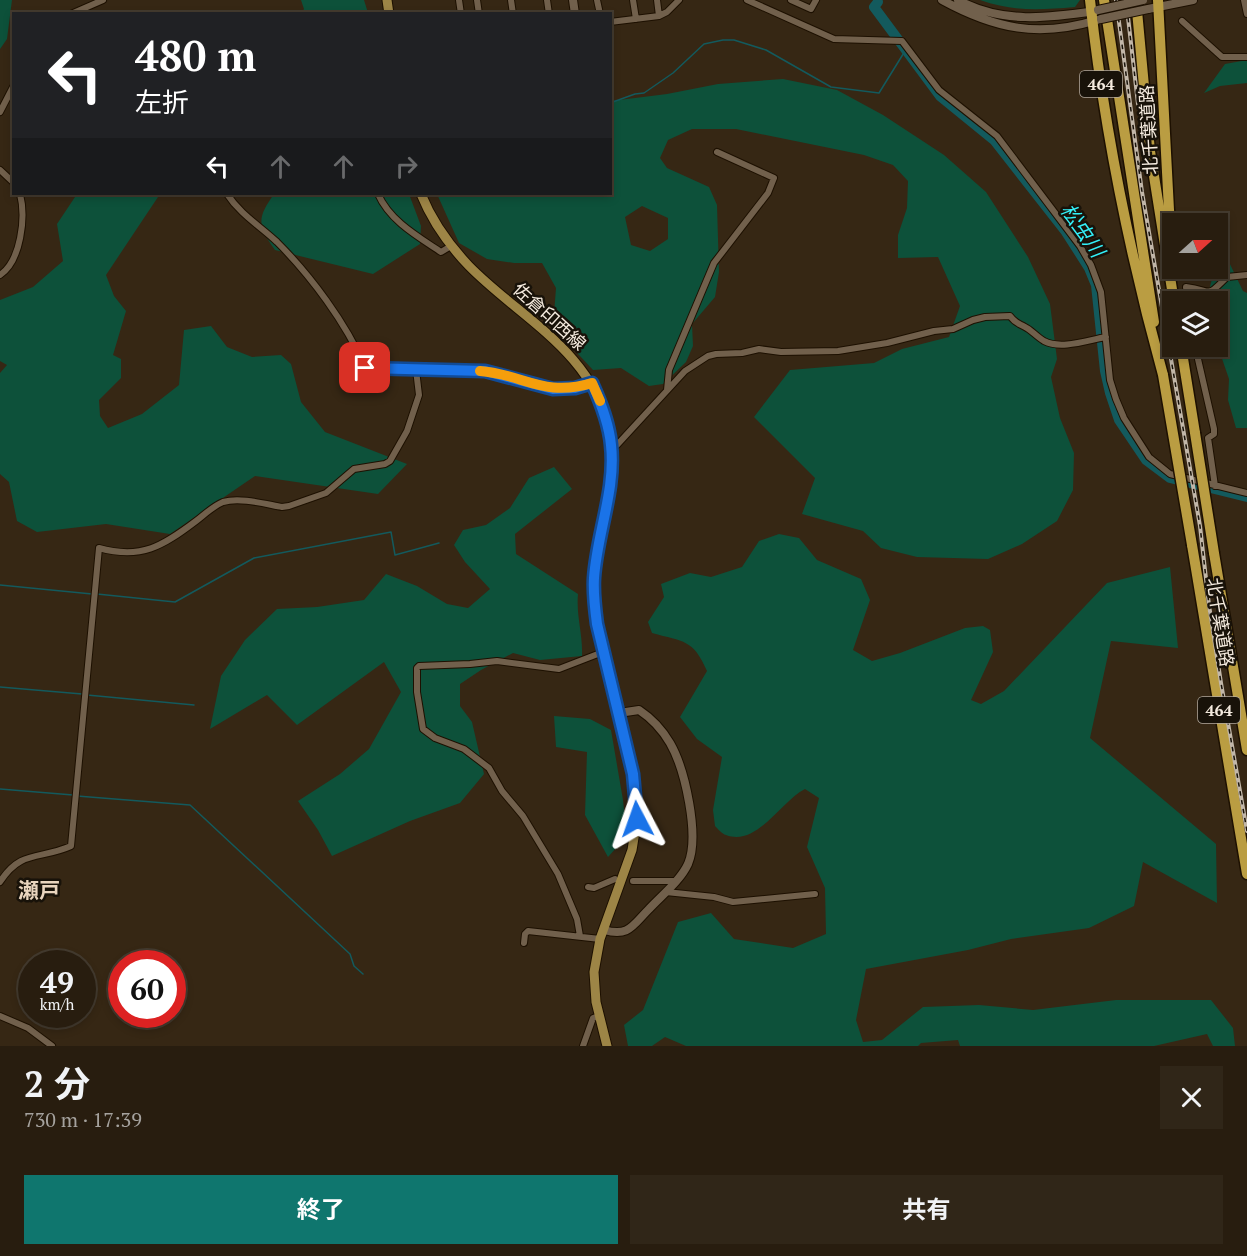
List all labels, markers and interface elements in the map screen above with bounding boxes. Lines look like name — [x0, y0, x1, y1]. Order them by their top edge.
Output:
text: 480 m — [135, 27, 256, 83]
icon: left — [36, 36, 114, 114]
road number: 464 — [1080, 71, 1122, 97]
text: 左折 — [135, 84, 189, 120]
street label: 北千葉道路 — [1134, 84, 1162, 176]
icon: left — [201, 150, 234, 183]
icon: ahead — [264, 150, 297, 183]
icon: ahead — [327, 150, 360, 183]
icon: right — [390, 150, 423, 183]
water label: 松虫川 — [1055, 198, 1112, 264]
north arrow — [1162, 213, 1228, 279]
map controls — [1162, 213, 1228, 357]
street label: 佐倉印西線 — [509, 277, 591, 355]
button: layers — [1162, 291, 1228, 357]
pin — [339, 342, 390, 393]
icon: arrive — [348, 351, 381, 384]
street label: 北千葉道路 — [1202, 576, 1240, 668]
road number: 464 — [1198, 697, 1240, 723]
position arrow — [605, 787, 669, 851]
district label: 瀬戸 — [18, 876, 60, 904]
speed limit sign: 60 — [108, 950, 186, 1028]
text: 49 — [40, 962, 74, 1002]
text: km/h — [40, 994, 74, 1014]
text: 2 分 — [24, 1060, 90, 1107]
button: close — [1160, 1066, 1223, 1129]
text: 730 m · 17:39 — [24, 1106, 142, 1133]
button: 終了 — [24, 1175, 618, 1244]
button: 共有 — [630, 1175, 1223, 1244]

